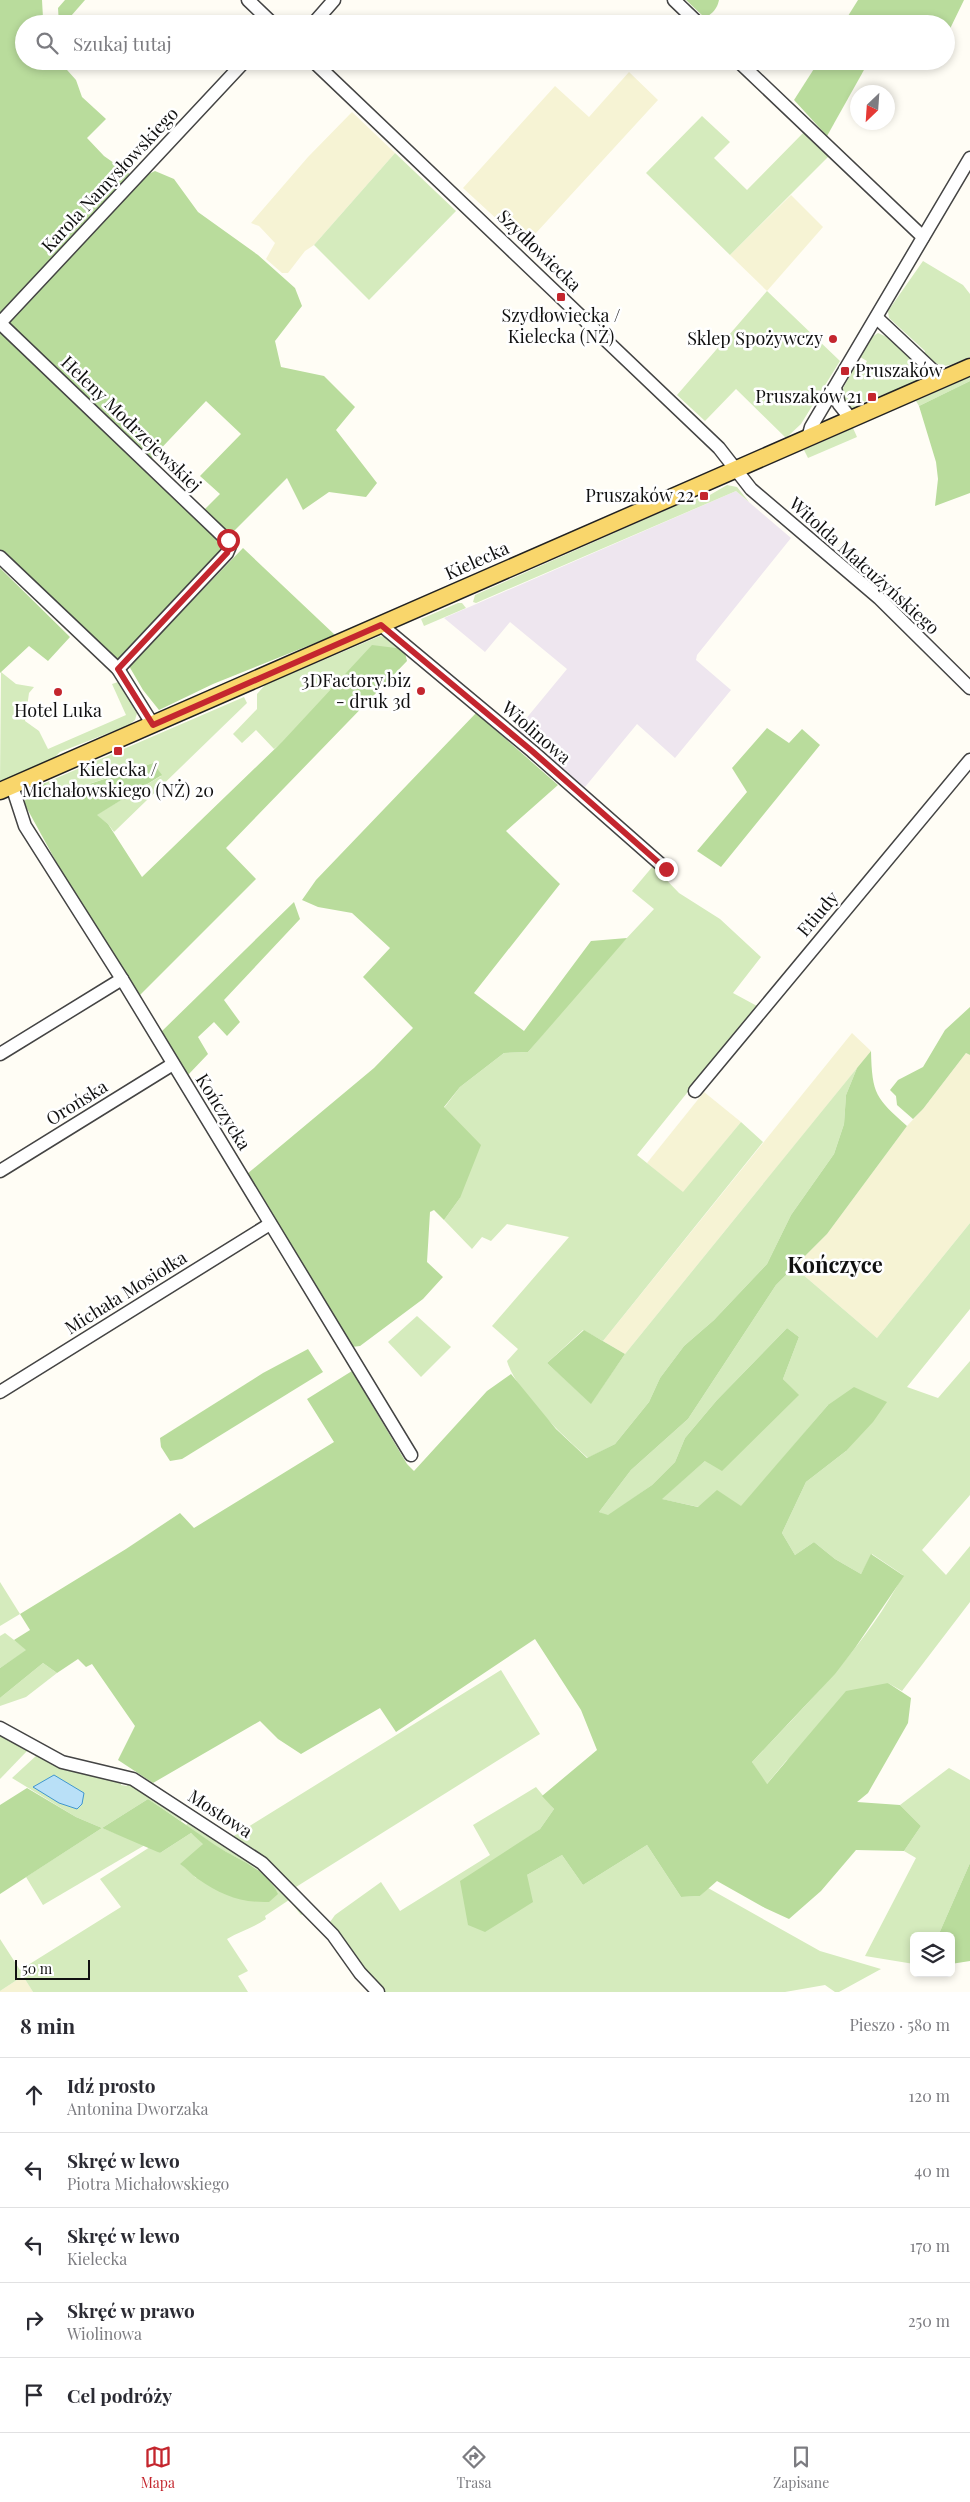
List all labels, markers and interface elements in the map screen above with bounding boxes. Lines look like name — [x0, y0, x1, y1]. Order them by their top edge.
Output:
search box — [15, 15, 955, 70]
icon: search — [33, 29, 61, 57]
text: Szukaj tutaj — [73, 30, 172, 56]
north arrow — [850, 85, 895, 130]
street label: Karola Namysłowskiego — [36, 101, 183, 257]
street label: Szydłowiecka — [492, 204, 587, 296]
marker: Szydłowiecka / Kielecka (NŻ) — [555, 291, 567, 303]
place label: Szydłowiecka / Kielecka (NŻ) — [502, 303, 621, 348]
place label: Sklep Spożywczy — [687, 326, 823, 350]
marker: Sklep Spożywczy — [827, 333, 839, 345]
street label: Heleny Modrzejewskiej — [56, 350, 207, 497]
place label: Pruszaków — [855, 358, 943, 382]
marker: Pruszaków — [839, 365, 851, 377]
place label: Pruszaków 21 — [755, 384, 862, 408]
marker: Pruszaków 21 — [866, 391, 878, 403]
place label: Pruszaków 22 — [585, 483, 694, 507]
marker: Pruszaków 22 — [698, 490, 710, 502]
street label: Witolda Małcużyńskiego — [784, 491, 945, 639]
route start — [217, 529, 240, 552]
street label: Kielecka — [441, 535, 512, 585]
place label: 3DFactory.biz - druk 3d — [301, 668, 412, 713]
marker: 3DFactory.biz - druk 3d — [415, 685, 427, 697]
marker: Hotel Luka — [52, 686, 64, 698]
street label: Wiolinowa — [496, 695, 576, 769]
place label: Hotel Luka — [14, 698, 102, 722]
marker: Kielecka / Michałowskiego (NŻ) 20 — [112, 745, 124, 757]
place label: Kielecka / Michałowskiego (NŻ) 20 — [22, 757, 214, 802]
route end — [655, 858, 678, 881]
street label: Etiudy — [791, 885, 843, 941]
street label: Kończycka — [191, 1069, 257, 1154]
street label: Orońska — [41, 1074, 112, 1130]
street label: Michała Mosiołka — [60, 1245, 191, 1339]
district label: Kończyce — [787, 1249, 883, 1279]
street label: Mostowa — [184, 1783, 257, 1843]
map controls — [910, 1932, 955, 1977]
button: layers — [910, 1932, 955, 1977]
scale bar — [15, 1957, 90, 1980]
text: 50 m — [22, 1959, 52, 1978]
text: 8 min — [20, 2011, 75, 2039]
text: Pieszo · 580 m — [849, 2014, 950, 2035]
text: Idź prosto — [67, 2072, 155, 2098]
icon: ahead — [20, 2081, 48, 2109]
text: 120 m — [909, 2085, 950, 2106]
text: Antonina Dworzaka — [67, 2098, 208, 2119]
text: Skręć w lewo — [67, 2147, 180, 2173]
icon: left — [20, 2156, 48, 2184]
text: 40 m — [914, 2160, 950, 2181]
text: Piotra Michałowskiego — [67, 2173, 229, 2194]
text: Skręć w lewo — [67, 2222, 180, 2248]
icon: left — [20, 2231, 48, 2259]
text: 170 m — [910, 2235, 950, 2256]
text: Kielecka — [67, 2248, 127, 2269]
text: Skręć w prawo — [67, 2297, 195, 2323]
icon: right — [20, 2306, 48, 2334]
text: 250 m — [908, 2310, 950, 2331]
text: Wiolinowa — [67, 2323, 142, 2344]
icon: arrive — [20, 2381, 48, 2409]
text: Cel podróży — [67, 2382, 172, 2408]
tab: Mapa — [141, 2443, 175, 2492]
tab: Trasa — [456, 2443, 492, 2492]
tab: Zapisane — [773, 2443, 829, 2492]

